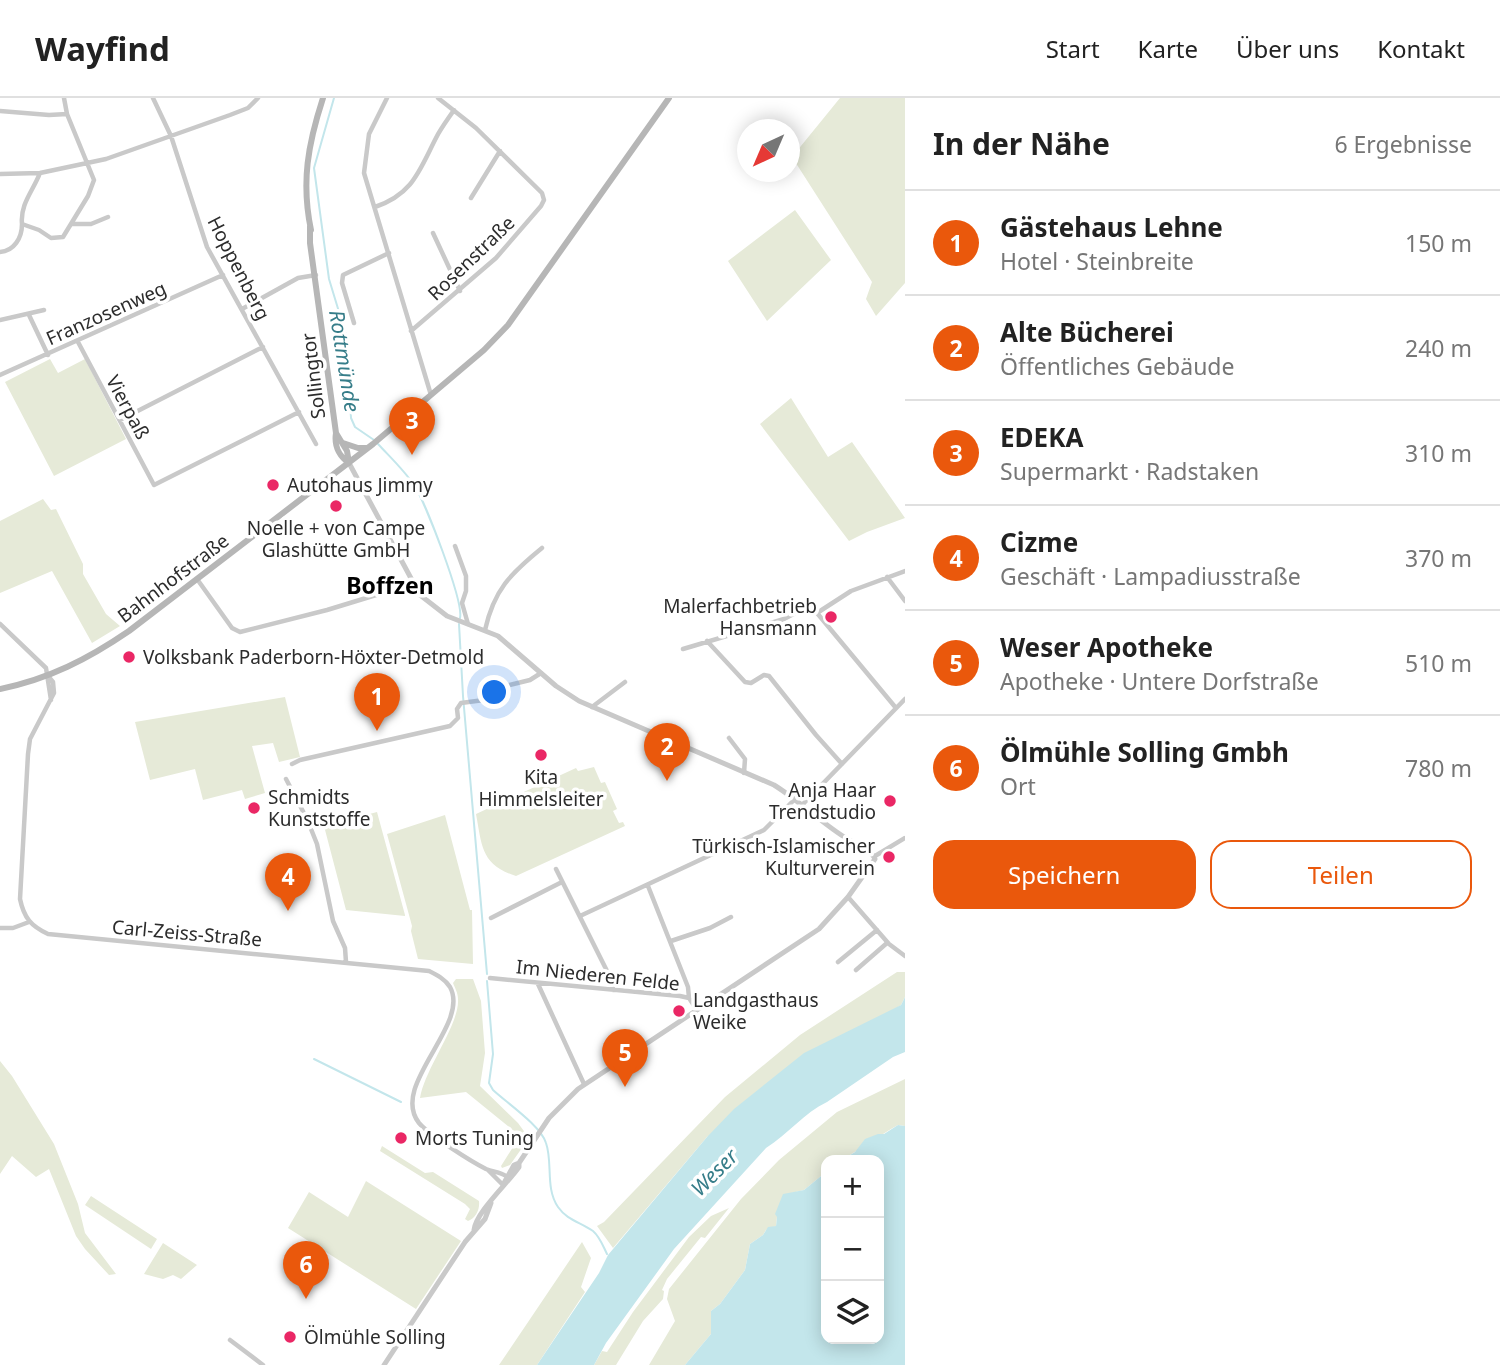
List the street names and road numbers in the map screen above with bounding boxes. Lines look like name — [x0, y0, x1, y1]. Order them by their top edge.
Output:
street label: Rosenstraße — [422, 210, 520, 306]
street label: Hoppenberg — [202, 212, 276, 324]
street label: Franzosenweg — [42, 275, 170, 351]
street label: Sollingtor — [295, 331, 331, 420]
street label: Vierpaß — [100, 370, 156, 444]
street label: Bahnhofstraße — [112, 528, 234, 628]
street label: Carl-Zeiss-Straße — [111, 913, 263, 953]
street label: Im Niederen Felde — [515, 953, 681, 997]

